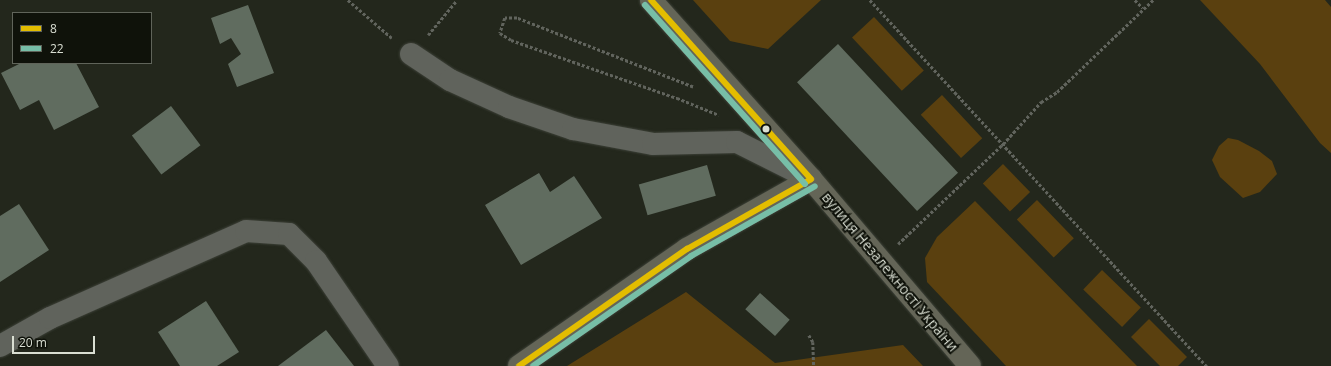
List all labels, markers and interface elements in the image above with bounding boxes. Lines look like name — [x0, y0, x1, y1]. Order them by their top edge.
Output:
legend — [12, 12, 152, 64]
text: 8 — [50, 20, 57, 37]
text: 22 — [50, 40, 64, 57]
unlabelled marker — [761, 124, 771, 134]
street label: вулиця Незалежності України — [819, 189, 961, 355]
scale bar — [14, 328, 97, 354]
text: 20 m — [19, 334, 47, 351]

